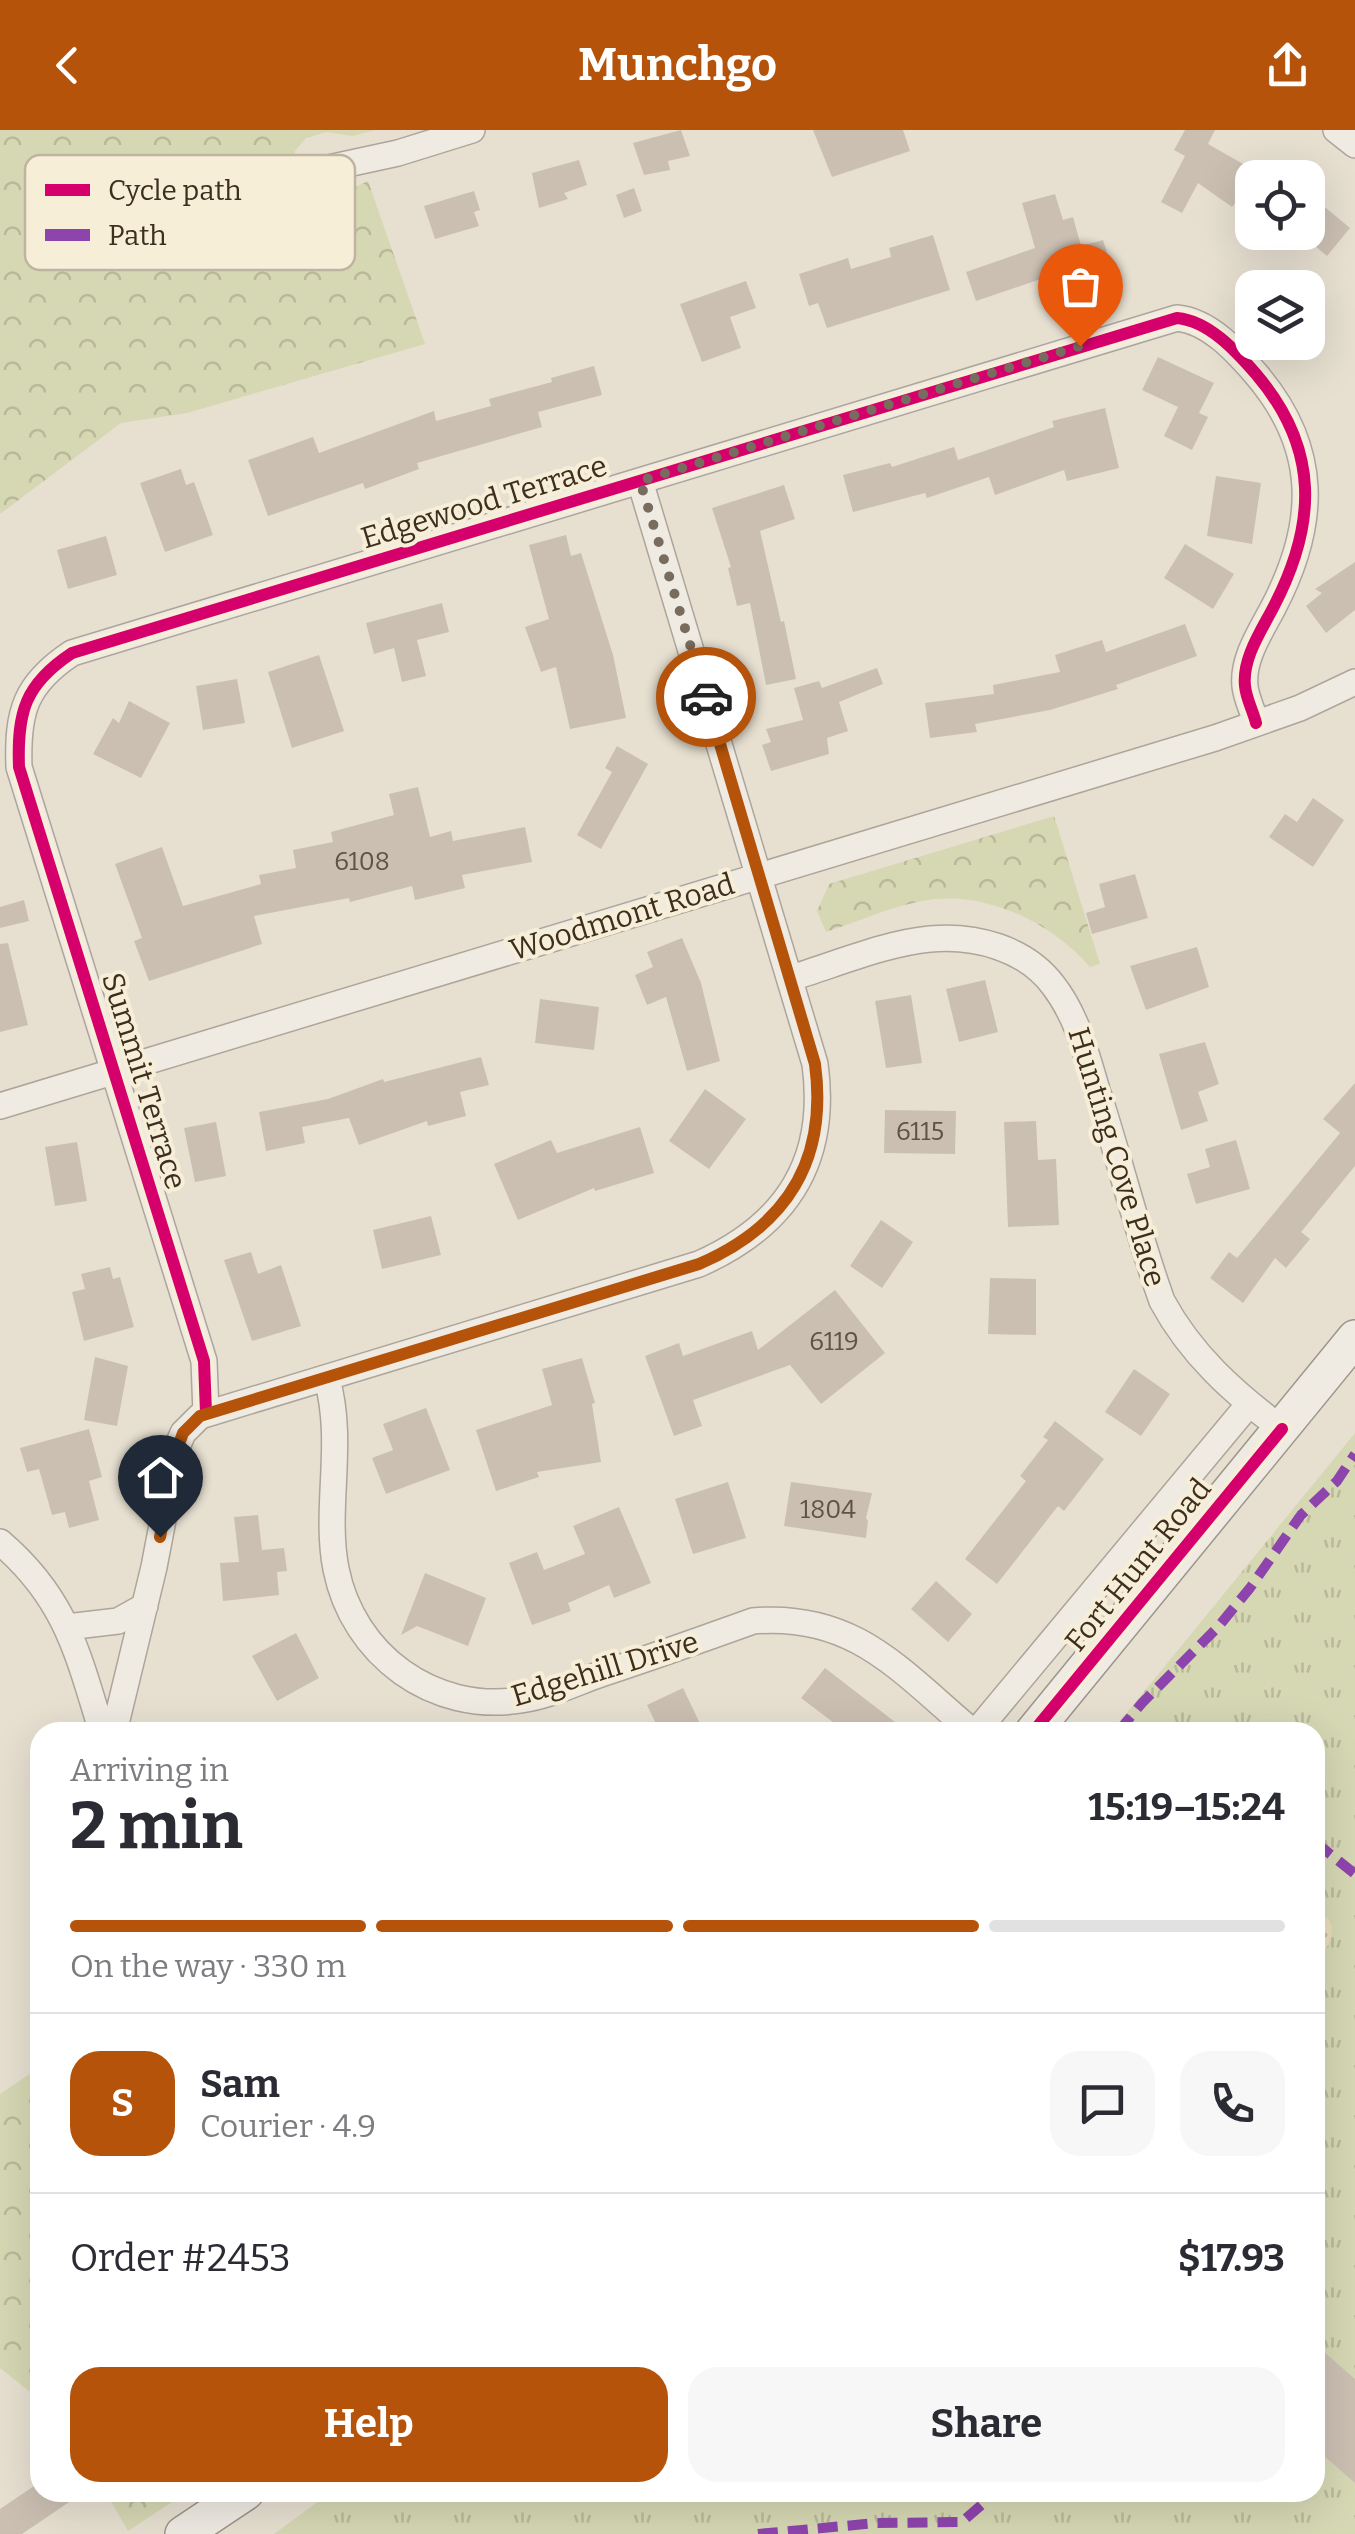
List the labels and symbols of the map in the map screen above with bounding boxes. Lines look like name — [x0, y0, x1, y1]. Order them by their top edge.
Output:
legend — [25, 155, 355, 270]
text: Cycle path — [108, 174, 242, 207]
text: Path — [108, 219, 167, 252]
pin — [1038, 244, 1123, 347]
street label: Edgewood Terrace — [357, 447, 611, 557]
courier — [656, 647, 756, 747]
house number: 6108 — [334, 847, 390, 877]
street label: Woodmont Road — [505, 866, 739, 968]
street label: Summit Terrace — [94, 968, 194, 1194]
street label: Hunting Cove Place — [1060, 1023, 1174, 1291]
house number: 6115 — [896, 1117, 944, 1147]
house number: 6119 — [809, 1327, 859, 1357]
pin — [118, 1435, 203, 1538]
street label: Fort Hunt Road — [1057, 1471, 1219, 1659]
house number: 1804 — [800, 1495, 856, 1525]
street label: Edgehill Drive — [507, 1623, 703, 1715]

